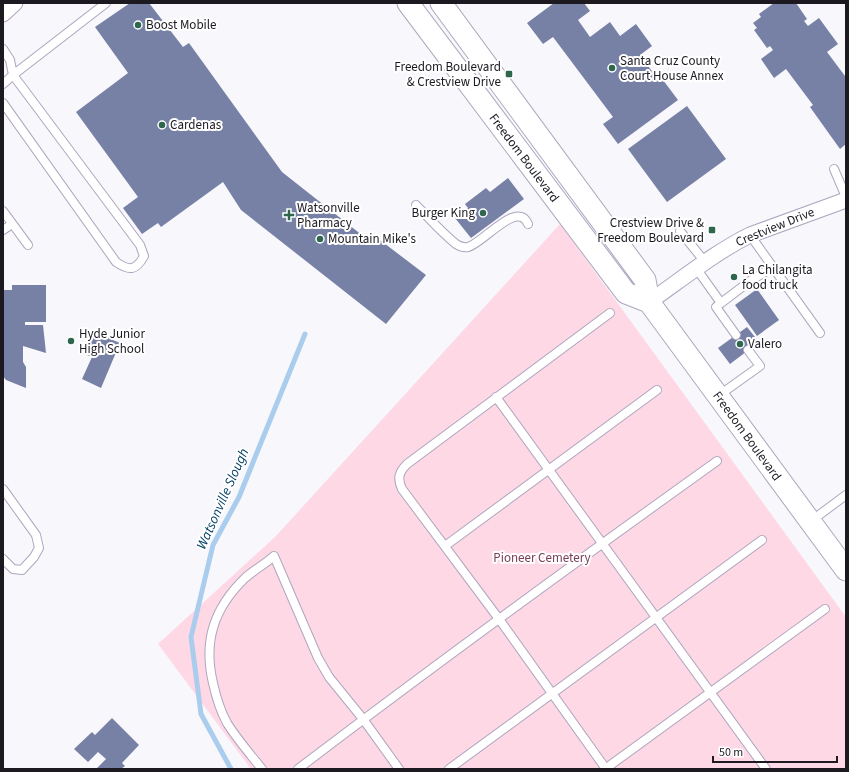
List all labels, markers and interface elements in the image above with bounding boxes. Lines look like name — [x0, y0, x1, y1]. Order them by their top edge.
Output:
place label: Boost Mobile — [146, 16, 217, 34]
marker: Boost Mobile — [133, 20, 143, 30]
place label: Santa Cruz County Court House Annex — [620, 52, 724, 85]
place label: Freedom Boulevard & Crestview Drive — [394, 58, 501, 91]
marker: Santa Cruz County Court House Annex — [607, 63, 617, 73]
marker: Freedom Boulevard & Crestview Drive — [504, 69, 514, 79]
street label: Freedom Boulevard — [485, 110, 563, 206]
place label: Cardenas — [170, 116, 222, 134]
marker: Cardenas — [157, 120, 167, 130]
place label: Watsonville Pharmacy — [297, 199, 360, 232]
street label: Crestview Drive — [733, 203, 817, 251]
place label: Burger King — [412, 204, 475, 222]
marker: Burger King — [478, 208, 488, 218]
marker: Watsonville Pharmacy — [284, 210, 294, 220]
place label: Crestview Drive & Freedom Boulevard — [597, 214, 704, 247]
marker: Crestview Drive & Freedom Boulevard — [707, 225, 717, 235]
place label: Mountain Mike's — [328, 230, 417, 248]
marker: Mountain Mike's — [315, 234, 325, 244]
place label: La Chilangita food truck — [742, 261, 813, 294]
marker: La Chilangita food truck — [729, 272, 739, 282]
place label: Hyde Junior High School — [79, 325, 145, 358]
place label: Valero — [748, 335, 782, 353]
marker: Hyde Junior High School — [66, 336, 76, 346]
marker: Valero — [735, 339, 745, 349]
street label: Freedom Boulevard — [708, 388, 786, 484]
water label: Watsonville Slough — [192, 445, 254, 553]
park label: Pioneer Cemetery — [493, 549, 591, 567]
scale bar — [713, 738, 837, 764]
text: 50 m — [719, 744, 743, 761]

